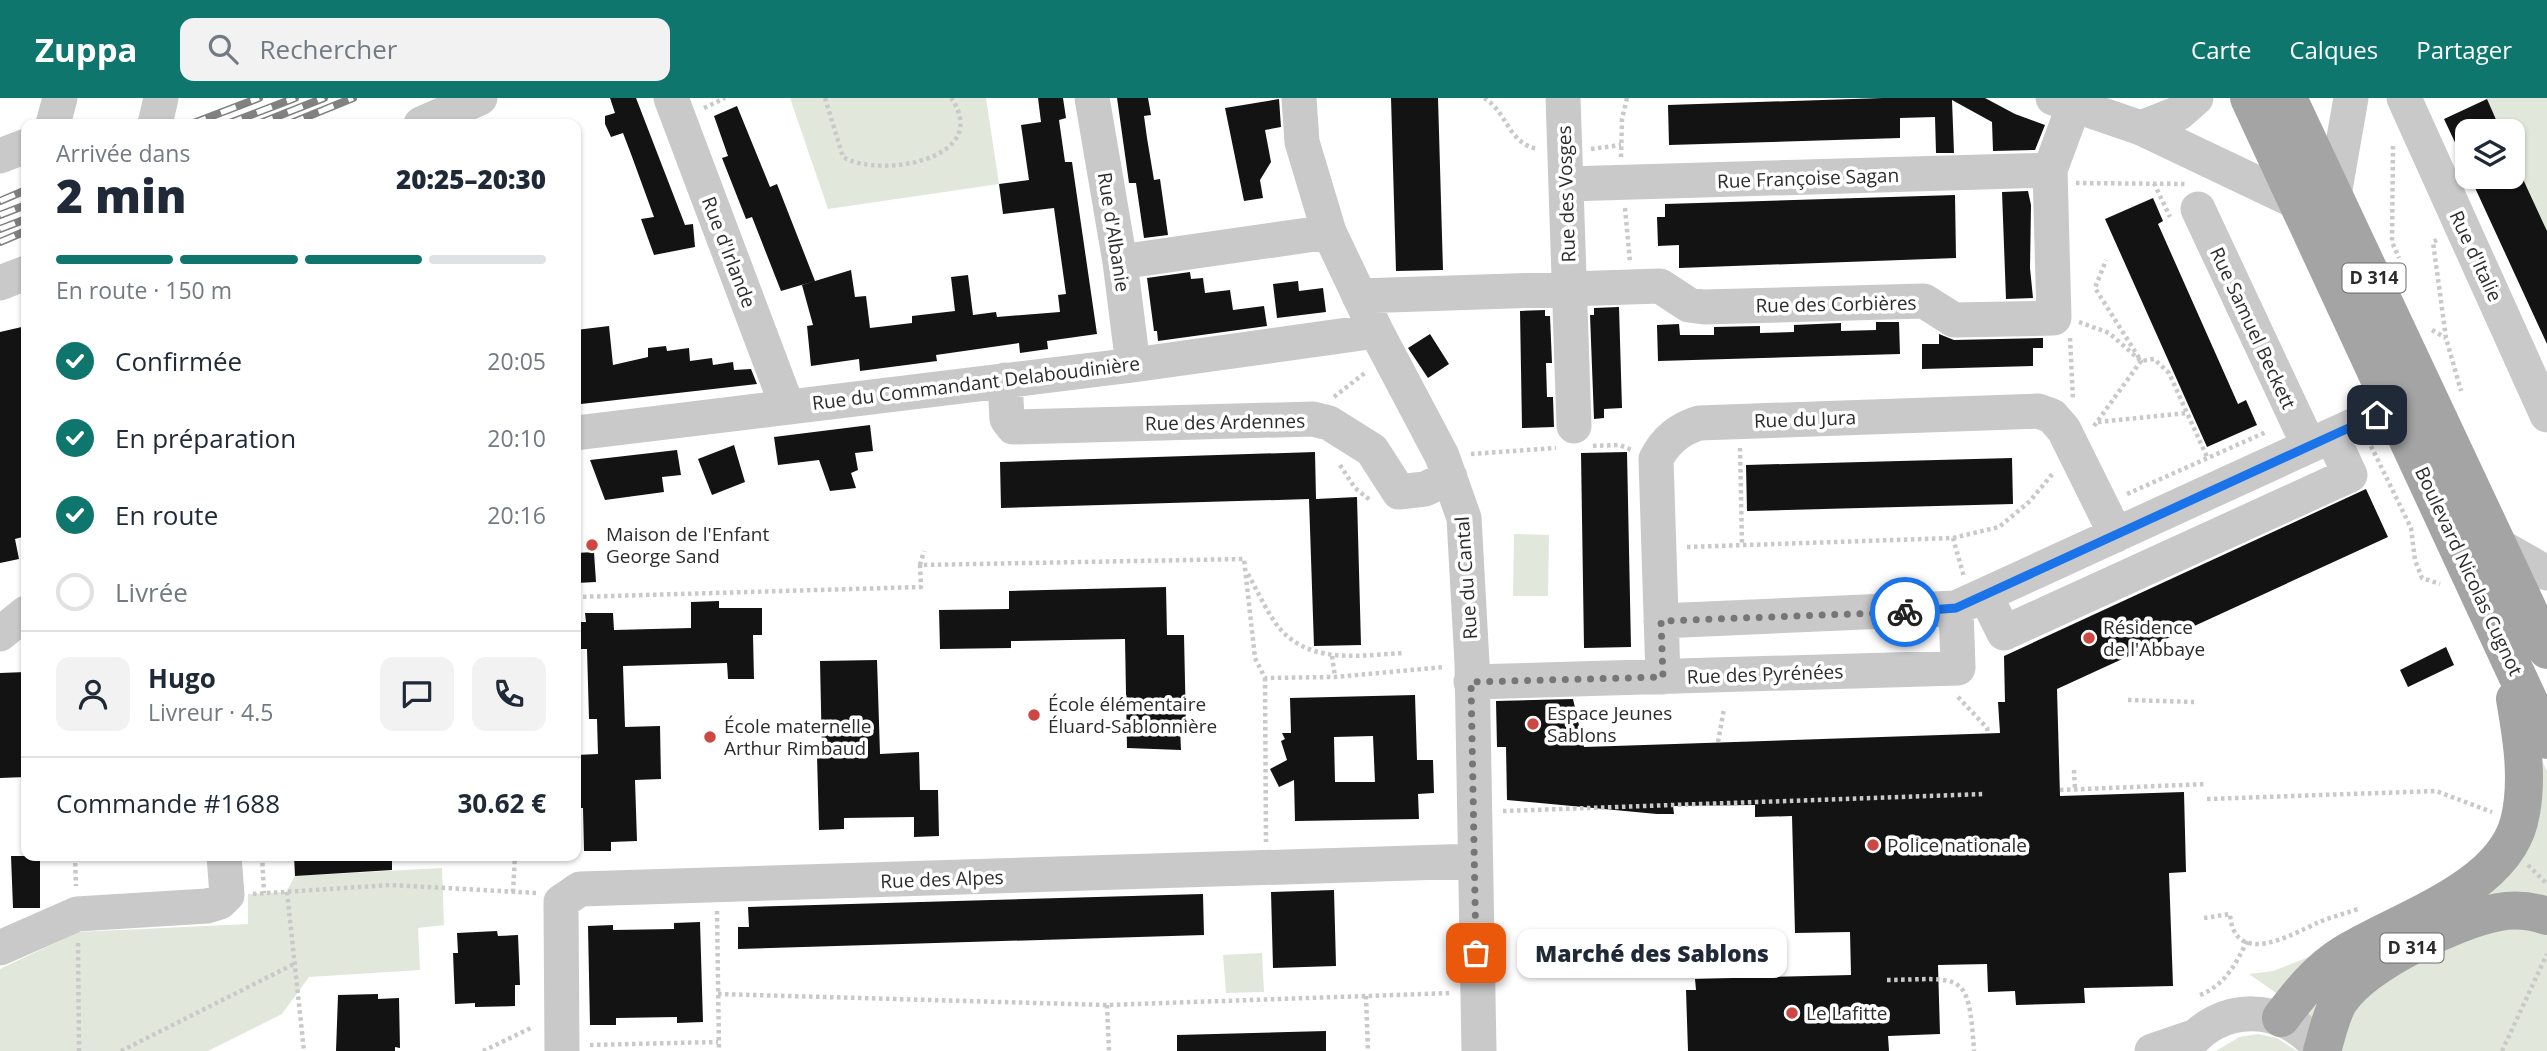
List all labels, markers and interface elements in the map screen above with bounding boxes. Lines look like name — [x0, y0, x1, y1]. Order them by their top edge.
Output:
search box — [180, 18, 670, 81]
text: Zuppa — [35, 27, 138, 72]
icon: search — [204, 30, 242, 68]
text: Rechercher — [260, 31, 397, 67]
text: Carte — [2191, 33, 2251, 66]
text: Calques — [2289, 33, 2378, 66]
text: Partager — [2416, 33, 2512, 66]
map controls — [2455, 119, 2525, 189]
button: layers — [2455, 119, 2525, 189]
street label: Rue des Vosges — [1551, 125, 1581, 263]
text: Arrivée dans — [56, 137, 190, 169]
text: 20:25–20:30 — [396, 161, 546, 197]
street label: Rue Françoise Sagan — [1716, 162, 1900, 194]
text: 2 min — [56, 164, 187, 226]
street label: Rue d'Albanie — [1092, 170, 1136, 294]
street label: Rue d'Irlande — [696, 193, 762, 311]
street label: Rue d'Italie — [2444, 206, 2508, 306]
street label: Rue Samuel Beckett — [2204, 243, 2302, 413]
road number: D 314 — [2342, 264, 2406, 293]
text: En route · 150 m — [56, 274, 232, 306]
street label: Rue des Corbières — [1755, 290, 1917, 318]
icon: check — [56, 342, 94, 380]
text: Confirmée — [115, 343, 242, 379]
text: 20:05 — [487, 345, 546, 377]
street label: Rue du Commandant Delaboudinière — [811, 350, 1141, 416]
pin — [2347, 385, 2407, 445]
icon: home — [2358, 396, 2396, 434]
street label: Rue du Jura — [1753, 404, 1857, 434]
street label: Rue des Ardennes — [1145, 408, 1305, 436]
icon: check — [56, 419, 94, 457]
text: En préparation — [115, 420, 296, 456]
text: 20:10 — [487, 422, 546, 454]
street label: Boulevard Nicolas Cugnot — [2409, 462, 2529, 680]
icon: check — [56, 496, 94, 534]
text: En route — [115, 497, 218, 533]
text: 20:16 — [487, 499, 546, 531]
street label: Rue du Cantal — [1449, 515, 1483, 641]
place label: Maison de l'Enfant George Sand — [606, 521, 770, 569]
marker: Maison de l'Enfant George Sand — [584, 537, 600, 553]
text: Livrée — [115, 574, 188, 610]
courier — [1870, 577, 1940, 647]
icon: bike — [1886, 593, 1924, 631]
place label: Résidence de l'Abbaye — [2103, 614, 2205, 662]
marker: Résidence de l'Abbaye — [2081, 630, 2097, 646]
button: person — [56, 657, 130, 731]
button: chat — [380, 657, 454, 731]
button: phone — [472, 657, 546, 731]
street label: Rue des Pyrénées — [1686, 658, 1844, 690]
text: Hugo — [148, 660, 216, 696]
place label: École élémentaire Éluard-Sablonnière — [1048, 691, 1217, 739]
text: Livreur · 4.5 — [148, 696, 273, 728]
place label: Espace Jeunes Sablons — [1547, 700, 1672, 748]
marker: École élémentaire Éluard-Sablonnière — [1026, 707, 1042, 723]
place label: École maternelle Arthur Rimbaud — [724, 713, 871, 761]
marker: Espace Jeunes Sablons — [1525, 716, 1541, 732]
marker: École maternelle Arthur Rimbaud — [702, 729, 718, 745]
text: Commande #1688 — [56, 785, 280, 821]
text: 30.62 € — [458, 785, 546, 821]
place label: Police nationale — [1887, 832, 2027, 858]
marker: Police nationale — [1865, 837, 1881, 853]
street label: Rue des Alpes — [880, 864, 1004, 894]
pin — [1446, 923, 1506, 983]
callout: Marché des Sablons — [1518, 928, 1788, 978]
icon: bag — [1457, 934, 1495, 972]
road number: D 314 — [2380, 934, 2444, 962]
text: Marché des Sablons — [1535, 937, 1769, 969]
place label: Le Lafitte — [1806, 1000, 1887, 1026]
marker: Le Lafitte — [1784, 1005, 1800, 1021]

